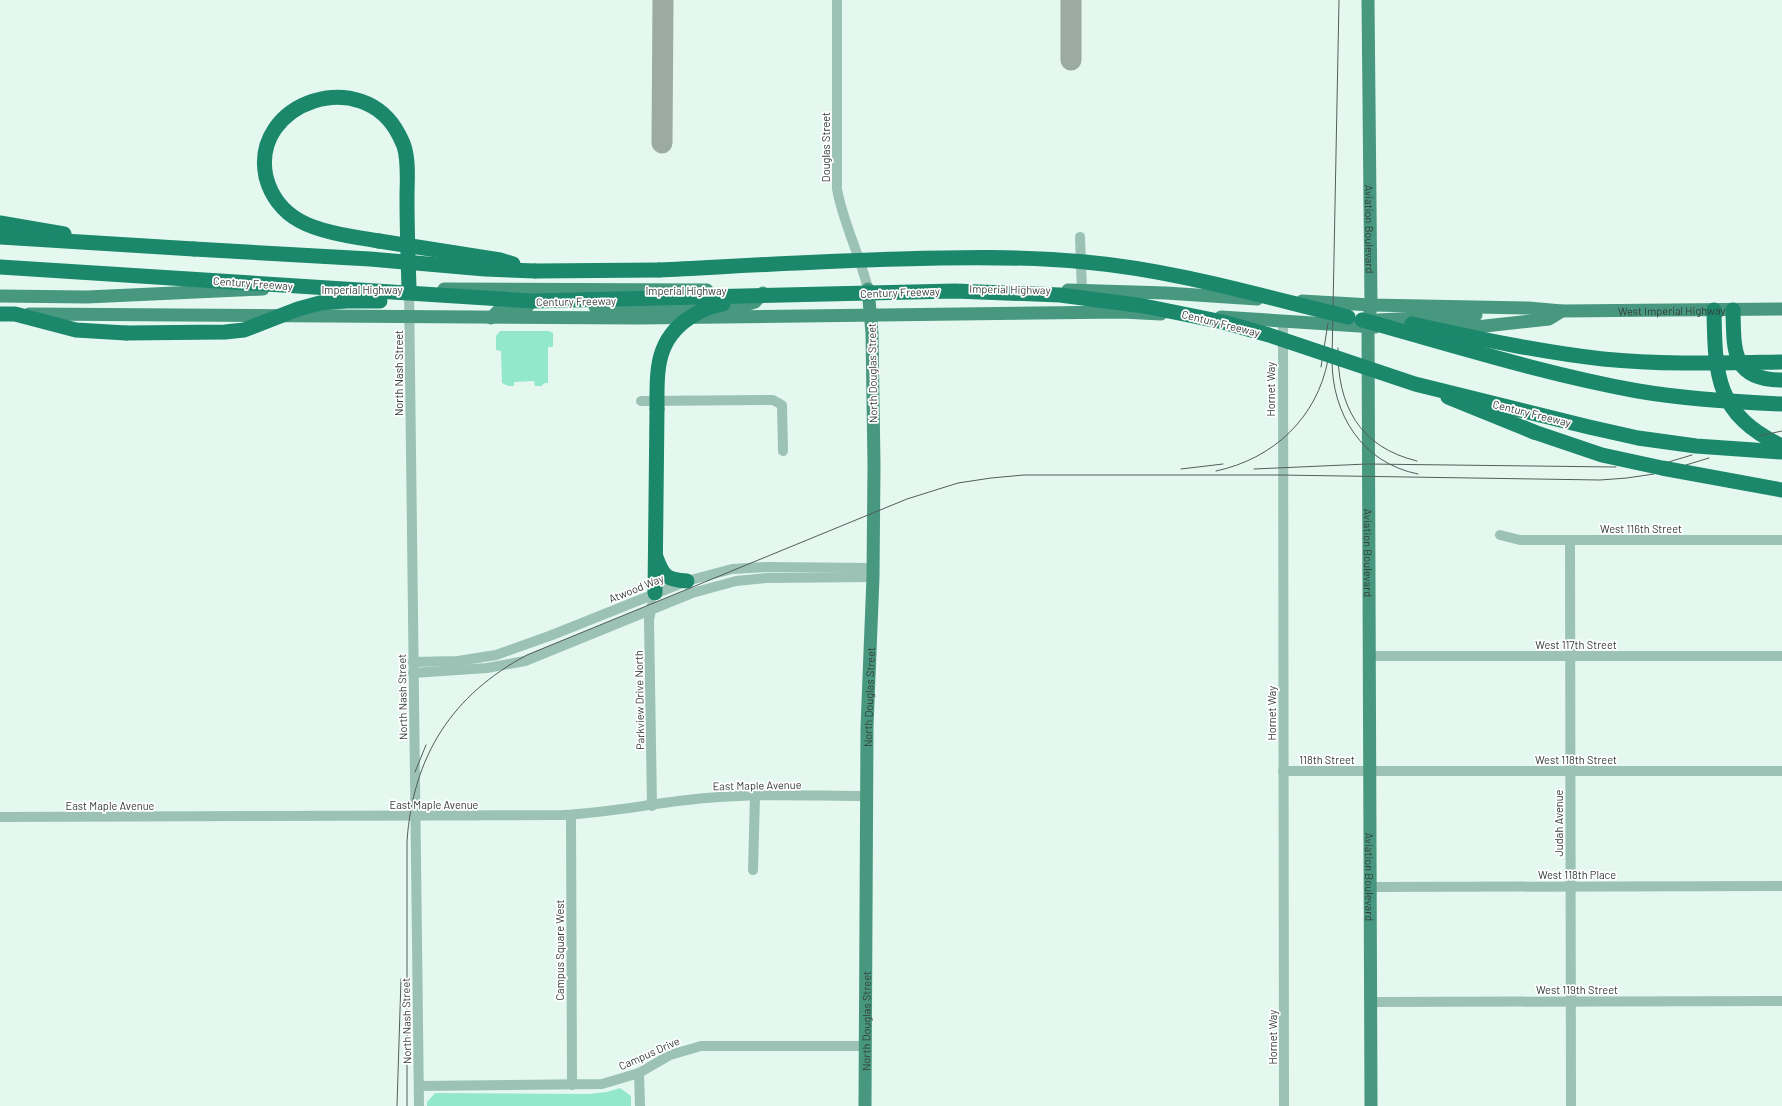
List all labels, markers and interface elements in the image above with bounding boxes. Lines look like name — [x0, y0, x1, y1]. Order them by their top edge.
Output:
street label: Douglas Street — [819, 112, 832, 182]
street label: Aviation Boulevard — [1363, 185, 1377, 273]
street label: Century Freeway — [213, 274, 293, 292]
street label: Imperial Highway — [969, 282, 1051, 296]
street label: Imperial Highway — [321, 283, 403, 296]
street label: Imperial Highway — [645, 284, 727, 297]
street label: Century Freeway — [860, 284, 940, 300]
street label: Century Freeway — [536, 294, 616, 308]
street label: West Imperial Highway — [1618, 303, 1726, 317]
street label: Century Freeway — [1181, 307, 1261, 339]
street label: North Douglas Street — [865, 323, 879, 423]
street label: North Nash Street — [392, 330, 405, 416]
street label: Hornet Way — [1264, 362, 1277, 416]
street label: Century Freeway — [1492, 397, 1572, 429]
street label: Aviation Boulevard — [1362, 508, 1376, 597]
street label: West 116th Street — [1600, 522, 1682, 535]
street label: Atwood Way — [607, 571, 665, 605]
street label: West 117th Street — [1535, 638, 1617, 651]
street label: North Douglas Street — [860, 647, 877, 747]
street label: Parkview Drive North — [632, 650, 646, 750]
street label: North Nash Street — [395, 654, 409, 740]
street label: Hornet Way — [1265, 686, 1278, 740]
street label: 118th Street — [1299, 753, 1355, 766]
street label: West 118th Street — [1535, 753, 1617, 766]
street label: East Maple Avenue — [712, 778, 802, 792]
street label: Judah Avenue — [1552, 789, 1565, 856]
street label: East Maple Avenue — [390, 798, 479, 811]
street label: East Maple Avenue — [66, 799, 155, 812]
street label: Aviation Boulevard — [1363, 832, 1377, 921]
street label: West 118th Place — [1538, 868, 1616, 881]
street label: Campus Square West — [553, 900, 566, 1000]
street label: North Douglas Street — [859, 971, 872, 1071]
street label: North Nash Street — [399, 978, 413, 1064]
street label: West 119th Street — [1536, 983, 1618, 996]
street label: Hornet Way — [1266, 1010, 1279, 1064]
street label: Campus Drive — [617, 1034, 682, 1072]

